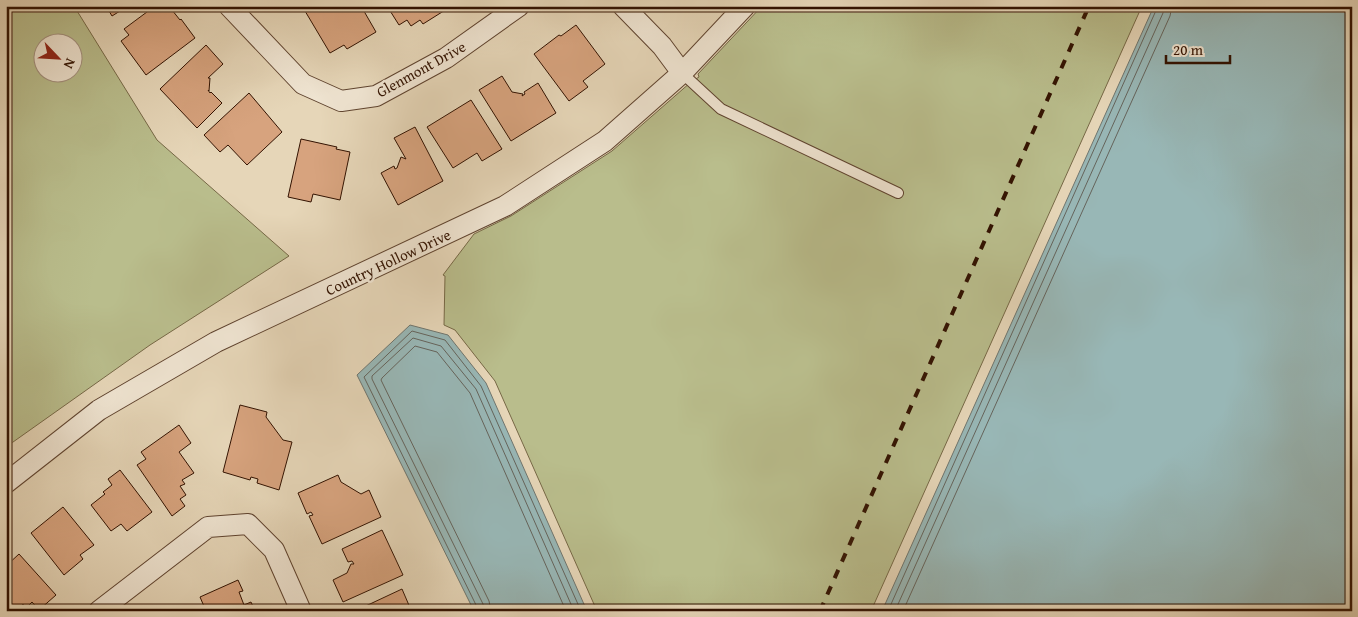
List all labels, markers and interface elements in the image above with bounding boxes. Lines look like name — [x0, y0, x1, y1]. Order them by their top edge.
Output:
north arrow — [32, 32, 82, 82]
scale bar — [1166, 32, 1229, 64]
street label: Glenmont Drive — [373, 36, 469, 102]
text: 20 m — [1173, 39, 1204, 60]
text: N — [58, 55, 81, 73]
street label: Country Hollow Drive — [322, 224, 454, 300]

